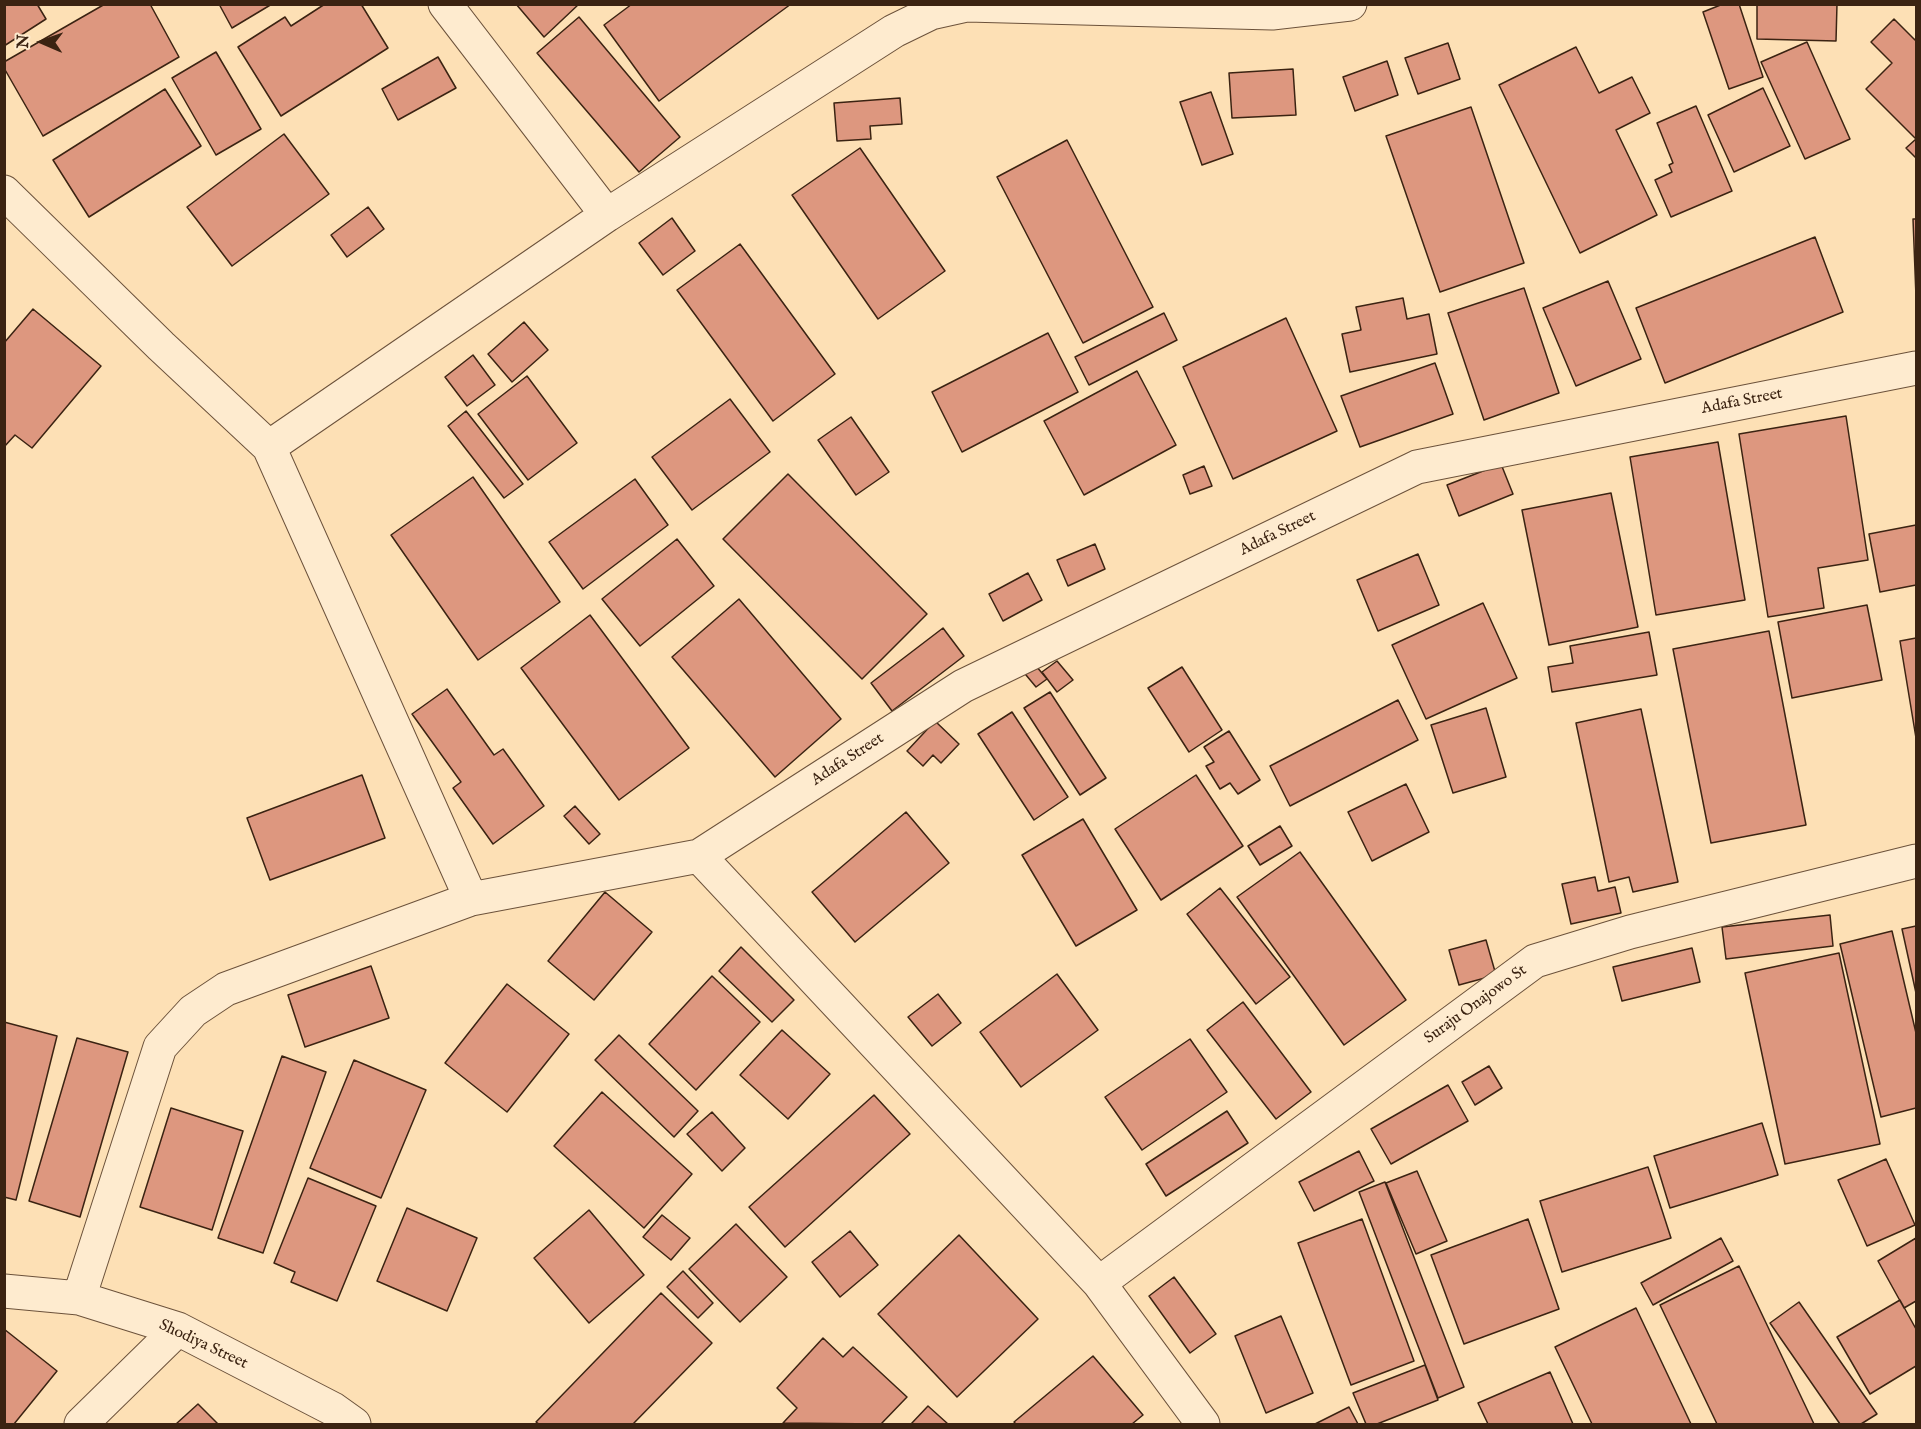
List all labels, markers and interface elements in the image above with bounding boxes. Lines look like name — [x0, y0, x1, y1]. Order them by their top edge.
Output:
north arrow — [12, 12, 72, 72]
text: N — [14, 34, 34, 49]
street label: Adafa Street — [1700, 385, 1784, 419]
street label: Adafa Street — [1237, 507, 1319, 561]
street label: Adafa Street — [808, 730, 888, 790]
street label: Suraju Onajowo St — [1421, 961, 1531, 1049]
street label: Shodiya Street — [155, 1316, 251, 1374]

